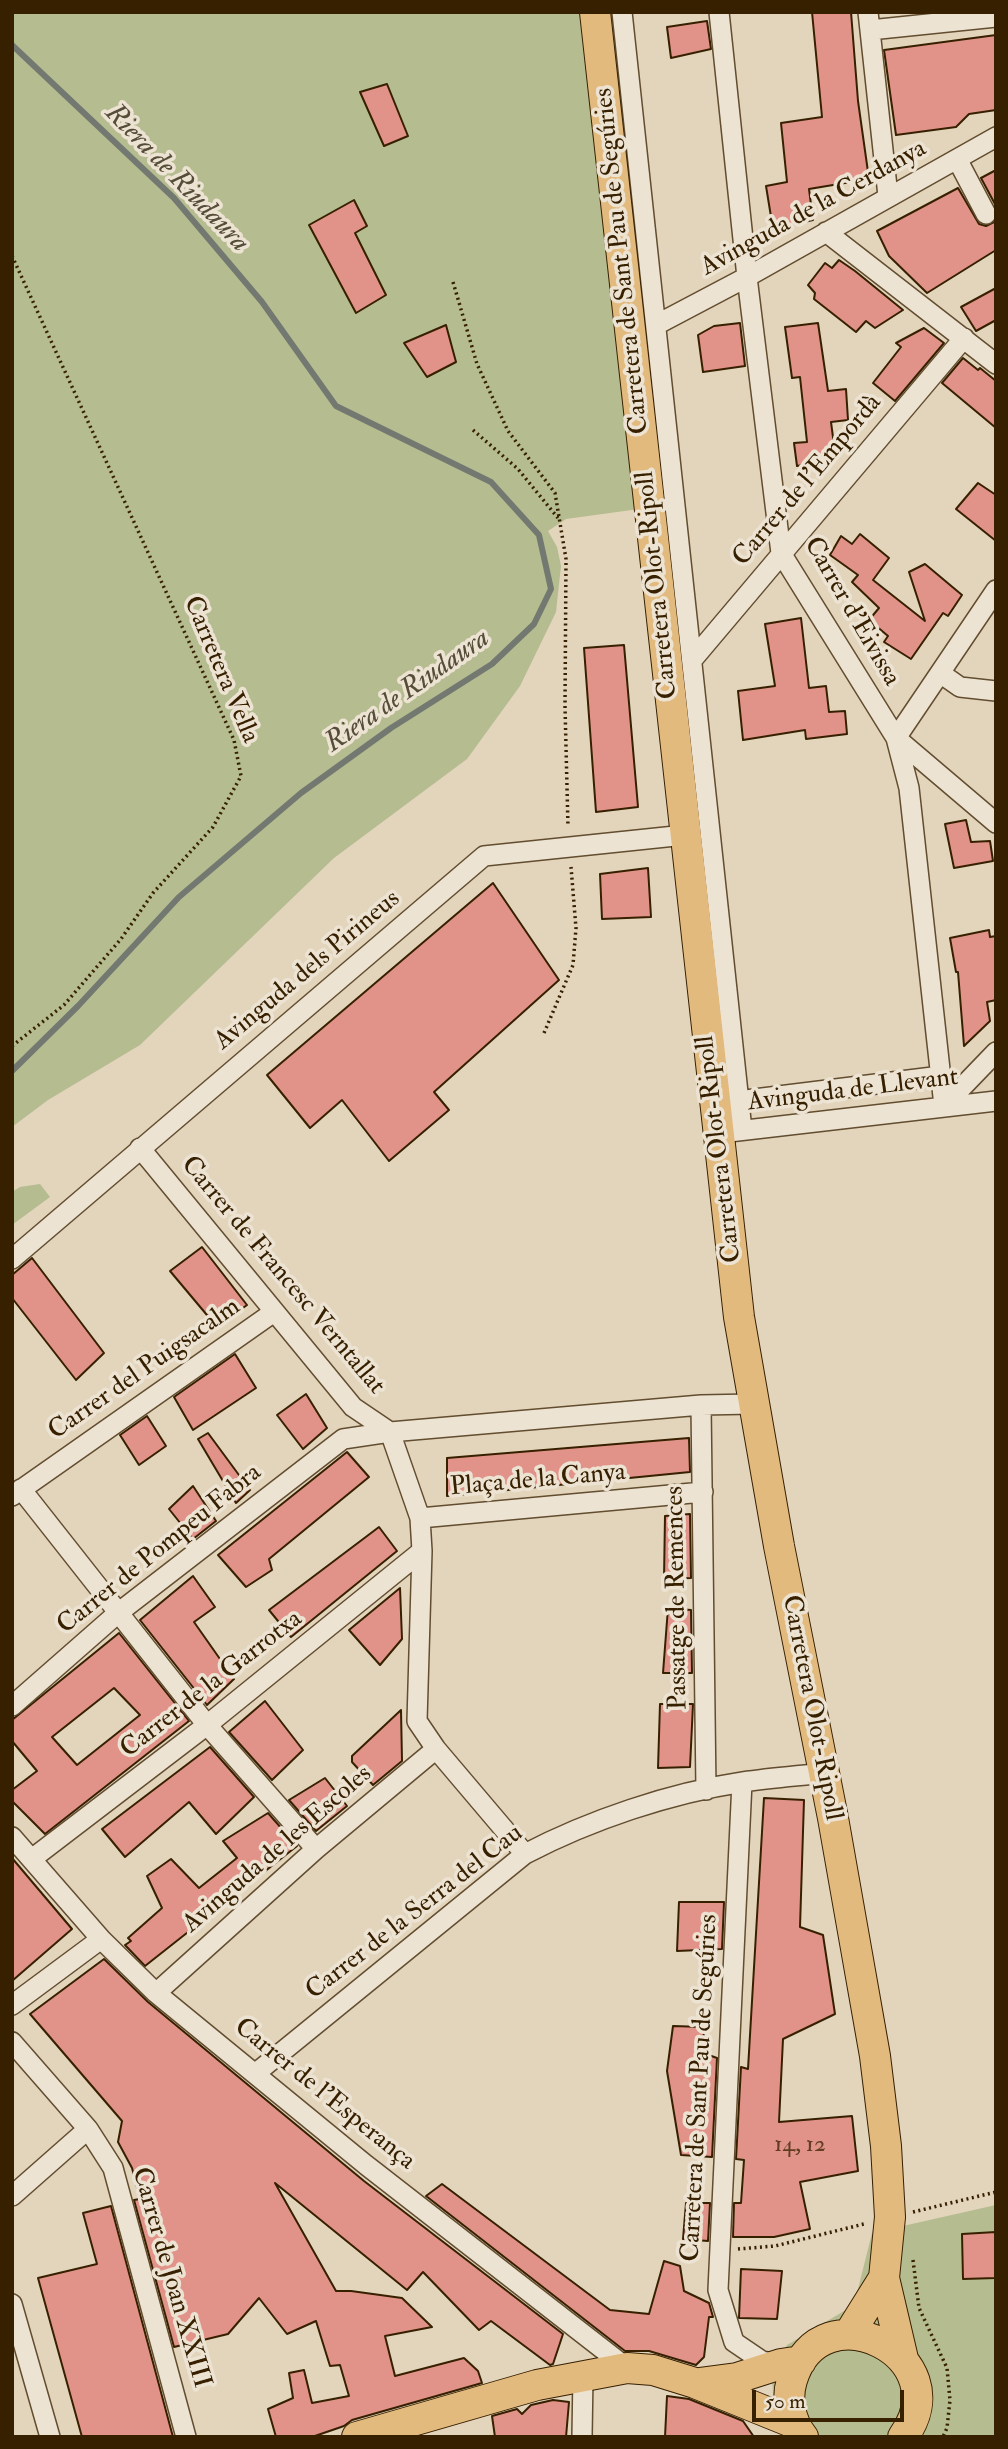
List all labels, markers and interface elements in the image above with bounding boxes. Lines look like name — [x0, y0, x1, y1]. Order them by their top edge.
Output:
street label: Carretera de Sant Pau de Segúries — [589, 86, 657, 436]
water label: Riera de Riudaura — [97, 98, 255, 260]
street label: Avinguda de la Cerdanya — [696, 134, 932, 284]
street label: Carrer de l'Empordà — [727, 389, 889, 573]
street label: Carretera Olot-Ripoll — [631, 470, 685, 700]
street label: Carrer d'Eivissa — [796, 532, 906, 692]
street label: Carretera Vella — [175, 592, 265, 748]
water label: Riera de Riudaura — [319, 623, 497, 761]
street label: Avinguda dels Pirineus — [209, 884, 407, 1058]
street label: Carretera Olot-Ripoll — [691, 1034, 749, 1264]
street label: Avinguda de Llevant — [746, 1063, 960, 1119]
street label: Carrer de Francesc Verntallat — [173, 1151, 391, 1401]
street label: Carrer del Puigsacalm — [43, 1292, 247, 1448]
street label: Carrer de Pompeu Fabra — [52, 1458, 268, 1642]
street label: Plaça de la Canya — [449, 1458, 627, 1504]
street label: Passatge de Remences — [660, 1486, 696, 1710]
street label: Carretera Olot-Ripoll — [774, 1593, 848, 1823]
street label: Carrer de la Garrotxa — [115, 1604, 309, 1766]
street label: Avinguda de les Escoles — [177, 1759, 379, 1941]
street label: Carrer de la Serra del Cau — [300, 1819, 530, 2007]
street label: Carretera de Sant Pau de Segúries — [676, 1914, 726, 2262]
street label: Carrer de l'Esperança — [227, 2012, 421, 2178]
house number: 14, 12 — [774, 2132, 826, 2160]
street label: Carrer de Joan XXIII — [124, 2164, 216, 2392]
scale bar — [756, 2376, 908, 2420]
text: 50 m — [765, 2388, 806, 2415]

